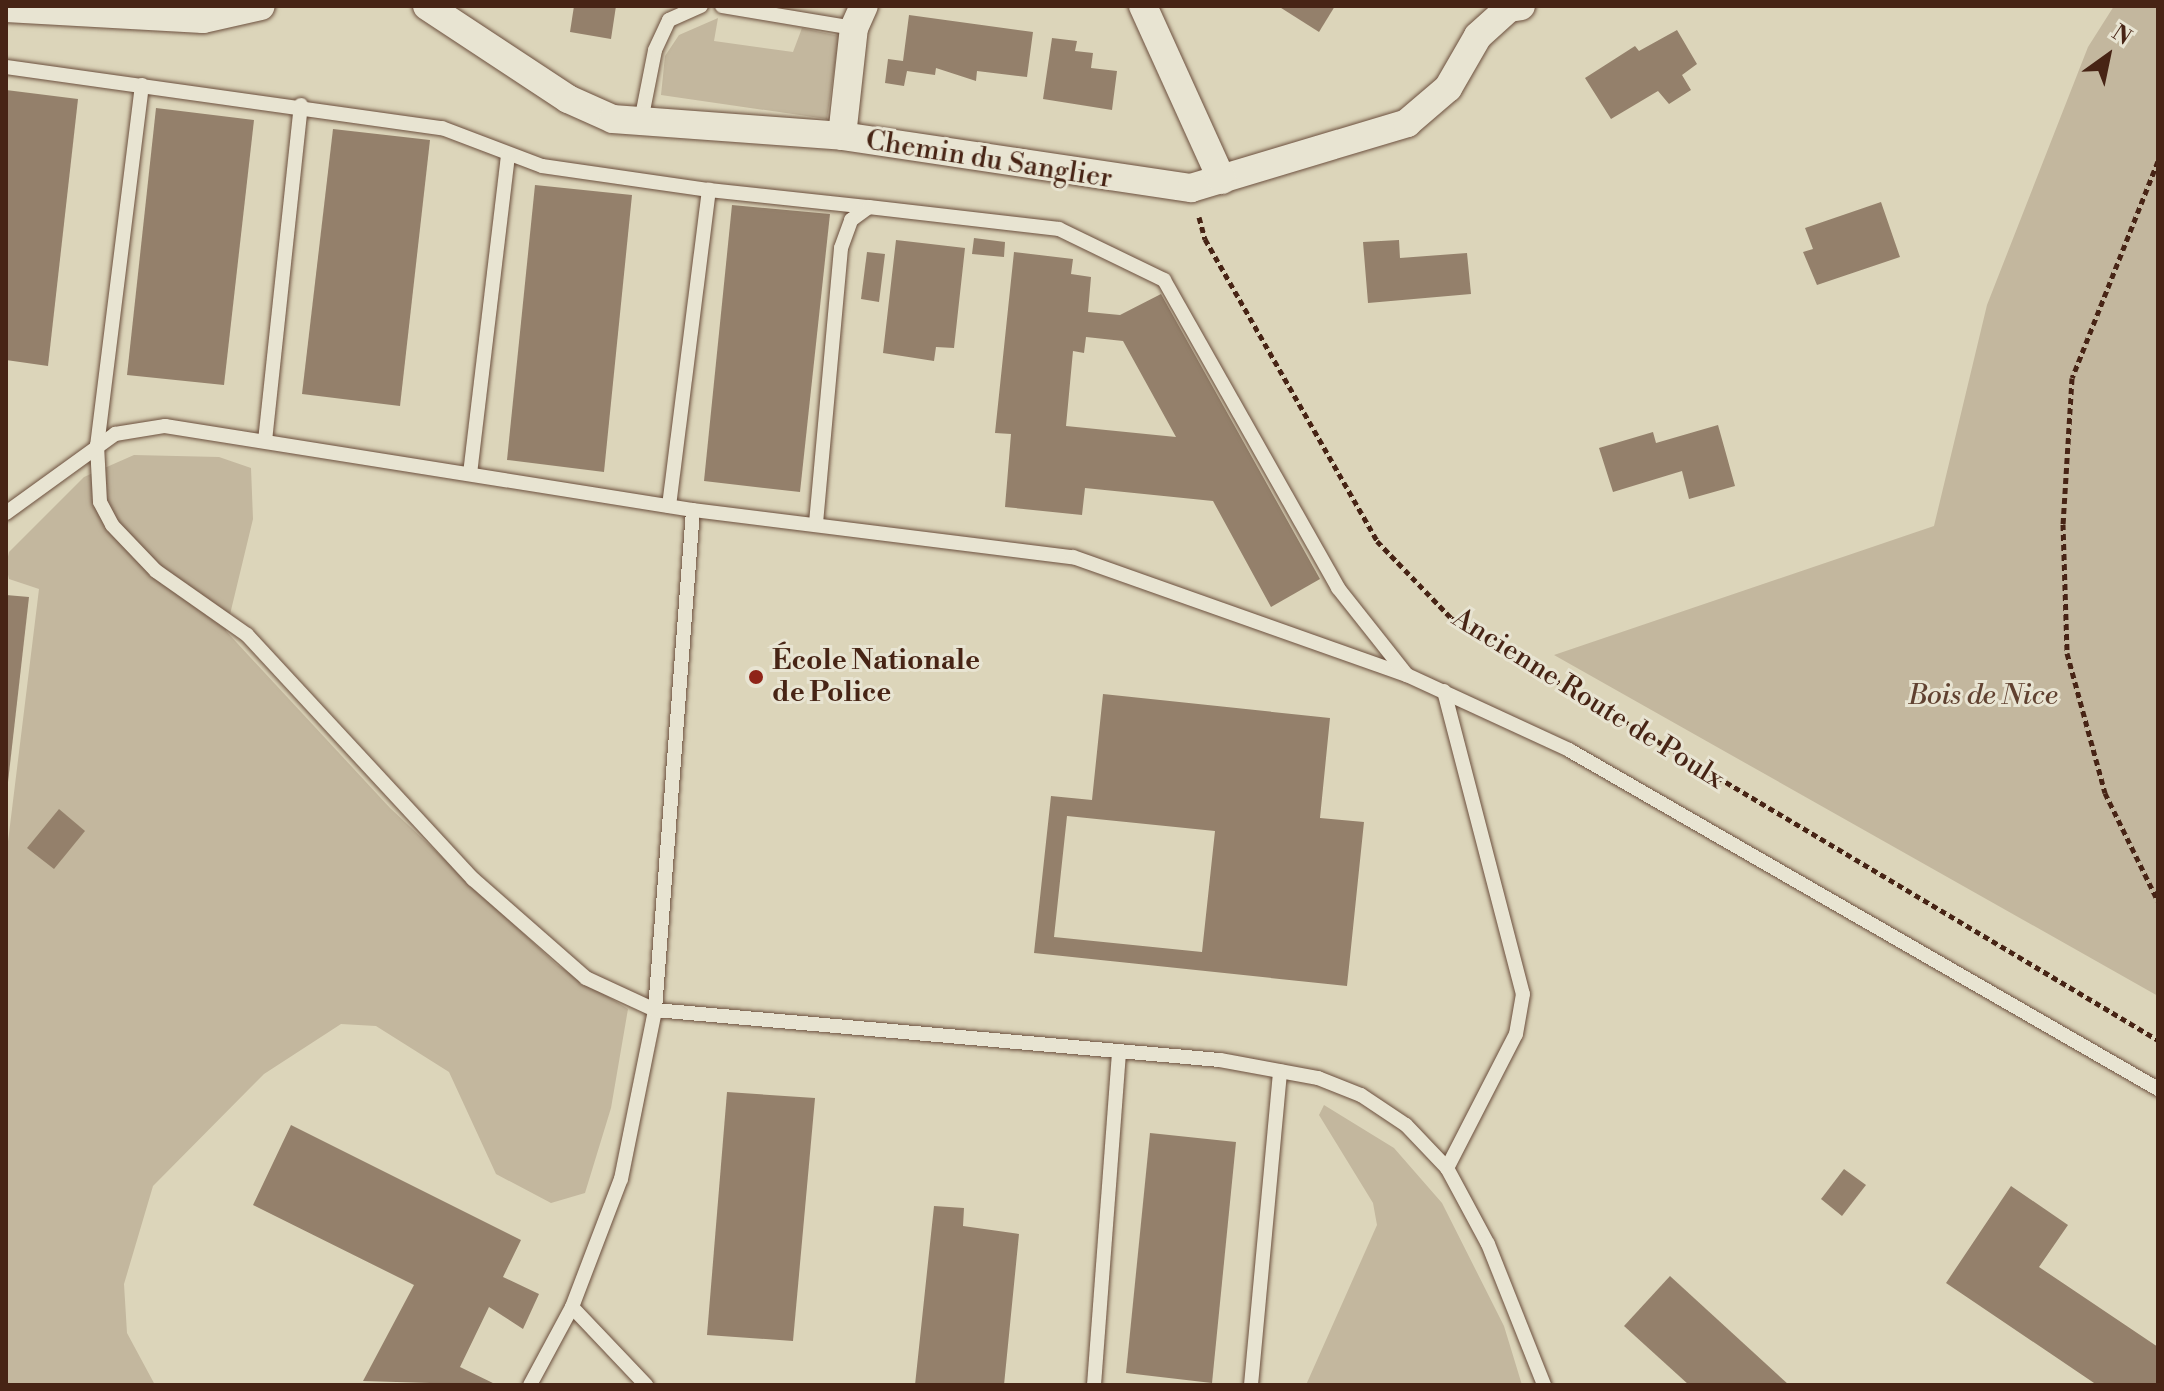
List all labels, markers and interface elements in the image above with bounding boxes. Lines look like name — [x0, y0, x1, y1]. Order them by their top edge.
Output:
north arrow — [2068, 16, 2148, 96]
text: N — [2107, 19, 2136, 52]
street label: Chemin du Sanglier — [863, 124, 1115, 196]
street label: Ancienne Route de Poulx — [1446, 601, 1730, 797]
place label: École Nationale de Police — [772, 644, 980, 710]
marker: École Nationale de Police — [747, 668, 765, 686]
park label: Bois de Nice — [1908, 679, 2058, 713]

